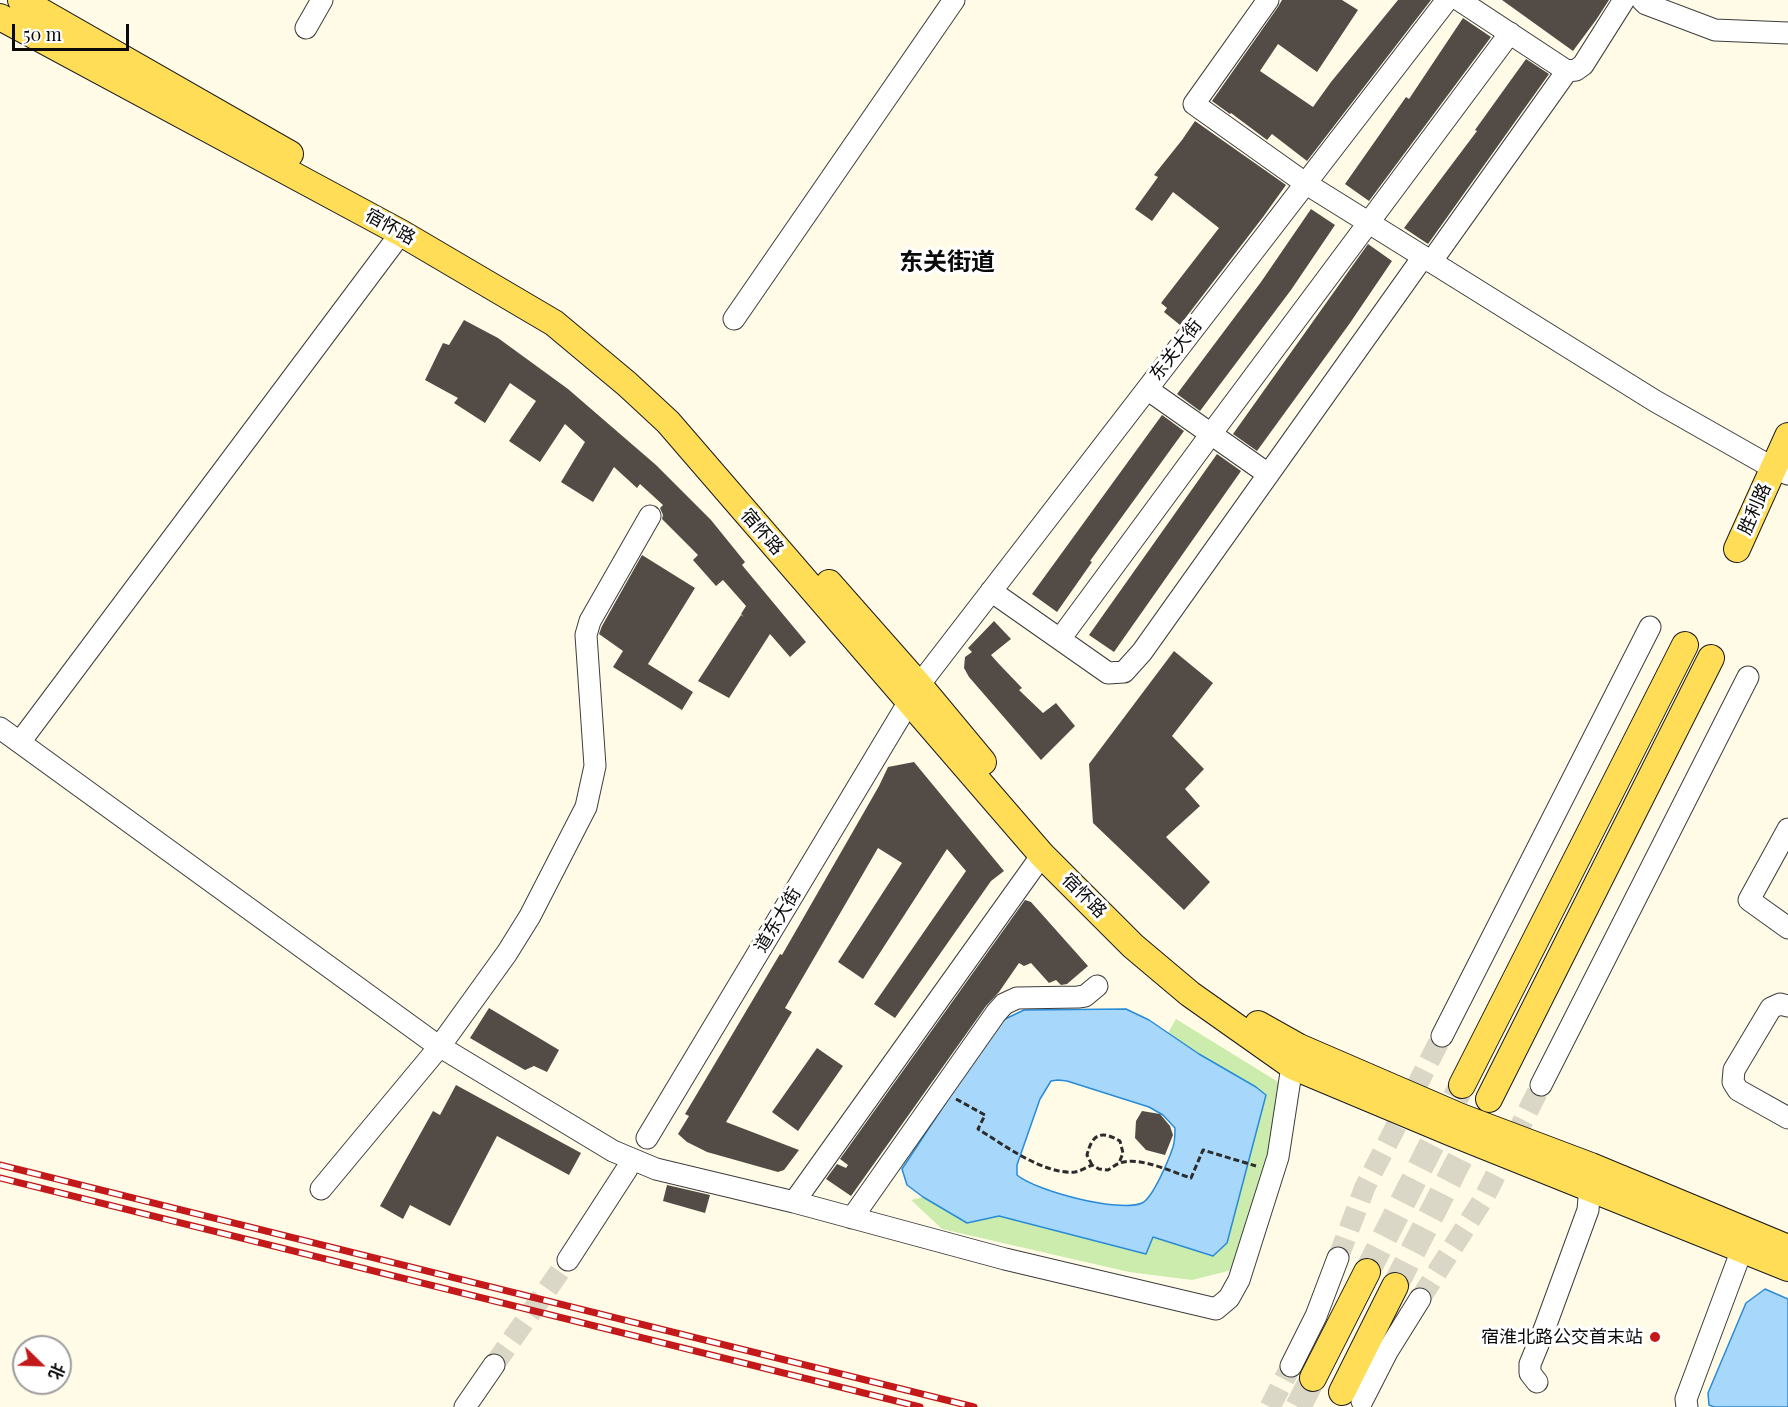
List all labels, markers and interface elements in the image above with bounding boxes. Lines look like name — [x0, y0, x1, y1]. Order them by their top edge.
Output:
scale bar — [15, 12, 132, 50]
text: 50 m — [23, 22, 62, 46]
street label: 宿怀路 — [361, 204, 419, 250]
district label: 东关街道 — [899, 249, 995, 277]
street label: 东关大街 — [1145, 315, 1207, 385]
street label: 胜利路 — [1734, 480, 1776, 538]
street label: 宿怀路 — [736, 505, 788, 559]
street label: 宿怀路 — [1057, 869, 1111, 923]
street label: 道东大街 — [750, 884, 806, 956]
place label: 宿淮北路公交首末站 — [1481, 1326, 1643, 1348]
marker: 宿淮北路公交首末站 — [1648, 1330, 1662, 1344]
north arrow — [12, 1335, 72, 1395]
text: 北 — [44, 1360, 70, 1383]

